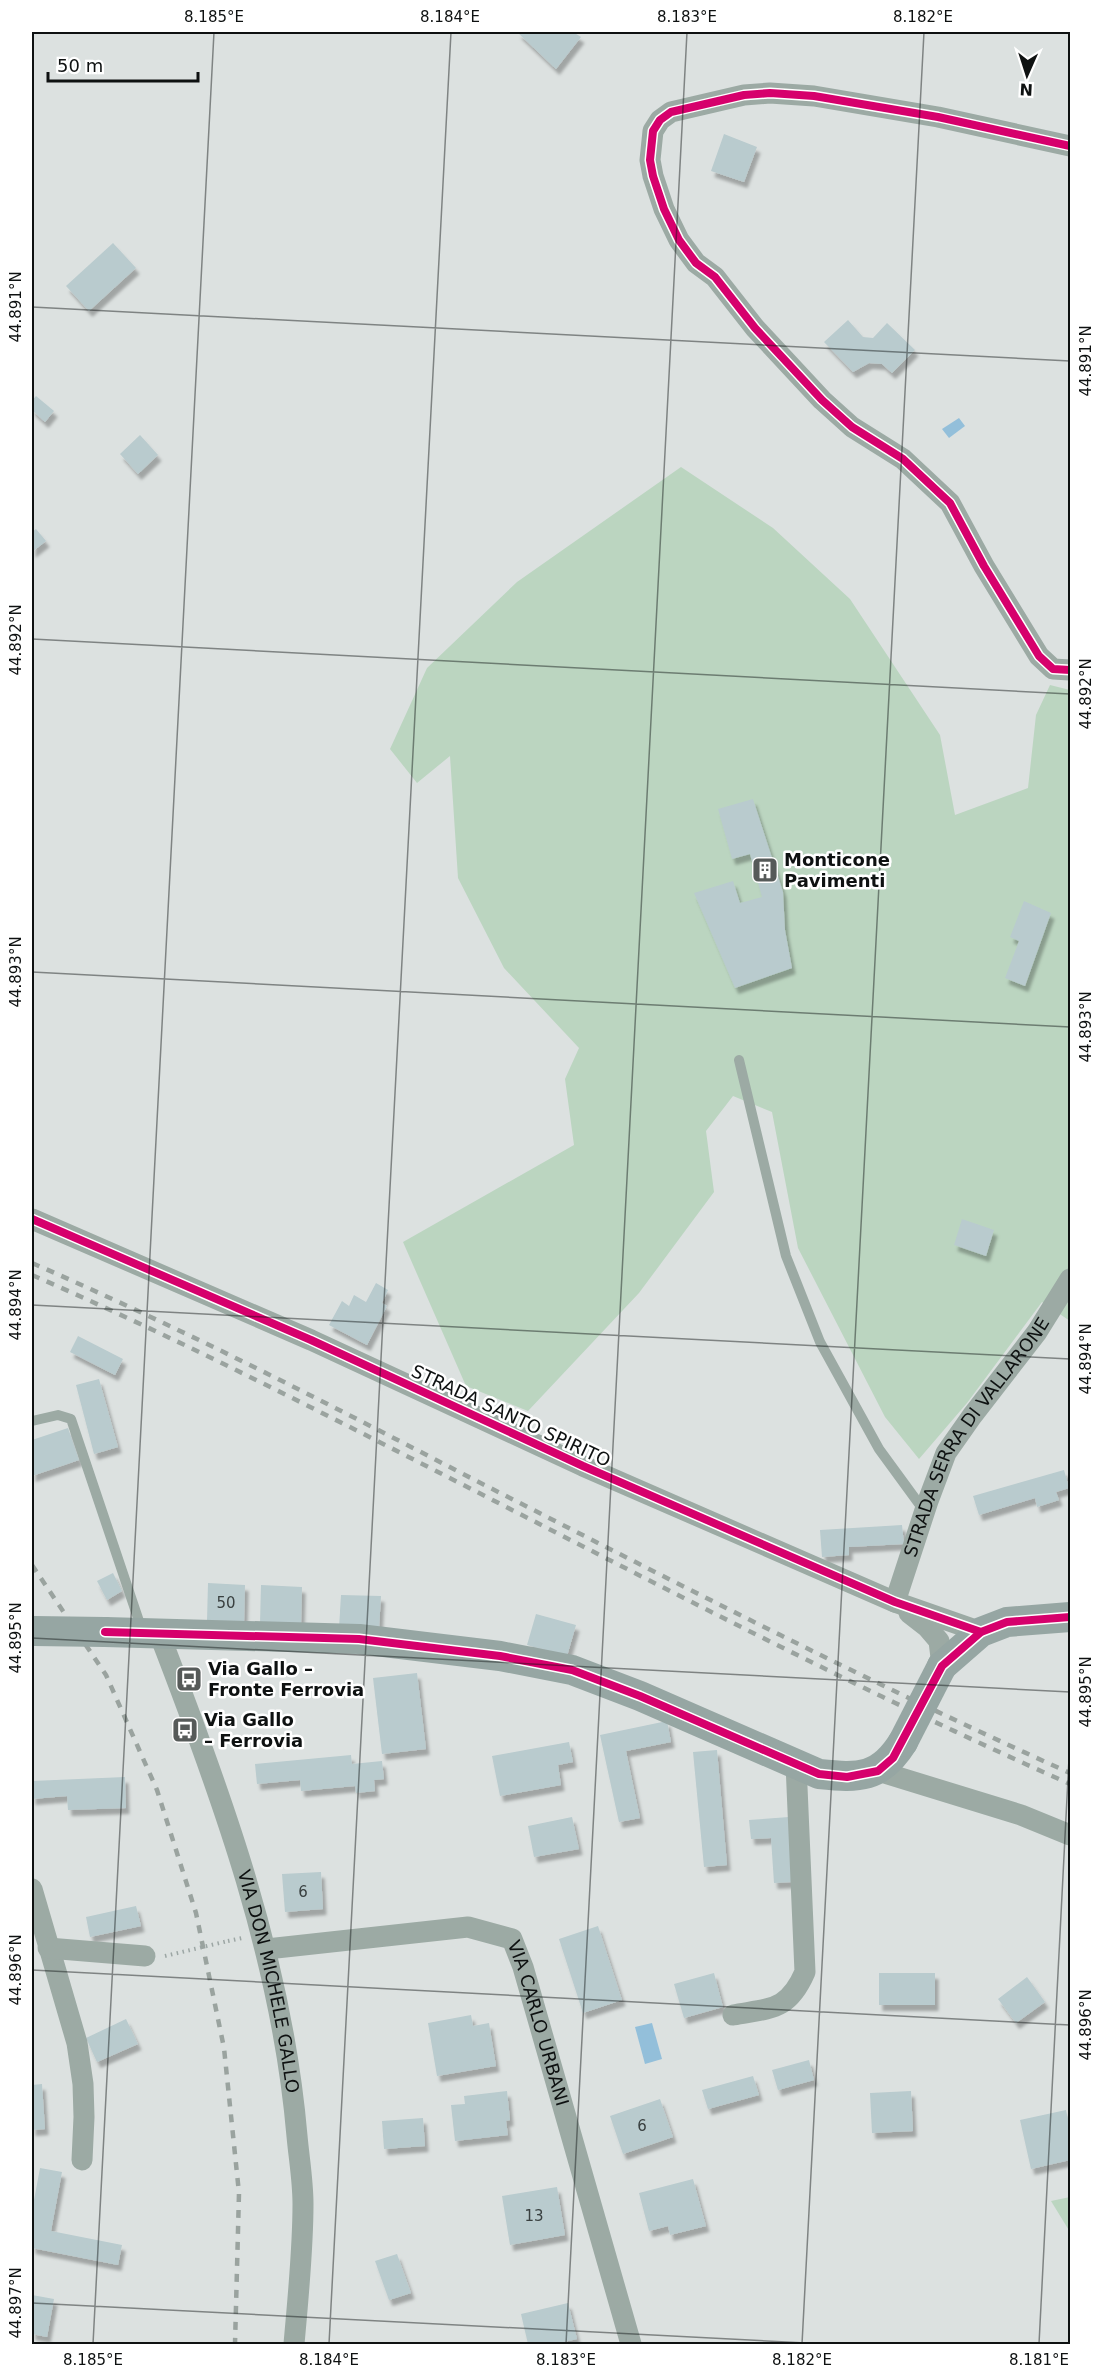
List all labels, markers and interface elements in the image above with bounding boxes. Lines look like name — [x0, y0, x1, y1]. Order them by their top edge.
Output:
text: 8.185°E — [184, 8, 244, 26]
text: 8.184°E — [420, 8, 480, 26]
text: 8.183°E — [657, 8, 717, 26]
text: 8.182°E — [893, 8, 953, 26]
scale bar — [48, 45, 198, 83]
north arrow — [997, 45, 1057, 105]
text: 50 m — [57, 55, 103, 76]
text: N — [1019, 80, 1033, 99]
text: 44.891°N — [7, 271, 25, 343]
text: 44.891°N — [1077, 325, 1095, 397]
text: 44.892°N — [7, 604, 25, 676]
text: 44.892°N — [1077, 658, 1095, 730]
place label: Monticone Pavimenti — [784, 849, 890, 891]
building icon: Monticone Pavimenti — [750, 855, 780, 885]
text: 44.893°N — [7, 936, 25, 1008]
text: 44.893°N — [1077, 991, 1095, 1063]
text: 44.894°N — [7, 1269, 25, 1341]
street label: STRADA SERRA DI VALLARONE — [899, 1313, 1053, 1560]
text: 44.894°N — [1077, 1323, 1095, 1395]
street label: STRADA SANTO SPIRITO — [408, 1360, 614, 1471]
house number: 50 — [216, 1594, 236, 1612]
text: 44.895°N — [7, 1602, 25, 1674]
text: 44.895°N — [1077, 1656, 1095, 1728]
place label: Via Gallo – Fronte Ferrovia — [208, 1658, 364, 1700]
bus stop icon: Via Gallo – Fronte Ferrovia — [174, 1664, 204, 1694]
place label: Via Gallo – Ferrovia — [204, 1709, 303, 1751]
bus stop icon: Via Gallo – Ferrovia — [170, 1715, 200, 1745]
street label: VIA DON MICHELE GALLO — [234, 1867, 303, 2094]
house number: 6 — [298, 1883, 308, 1901]
text: 44.896°N — [7, 1934, 25, 2006]
street label: VIA CARLO URBANI — [504, 1937, 573, 2108]
text: 44.896°N — [1077, 1989, 1095, 2061]
house number: 6 — [637, 2117, 647, 2135]
house number: 13 — [524, 2207, 544, 2225]
text: 44.897°N — [7, 2267, 25, 2339]
text: 8.185°E — [63, 2351, 123, 2369]
text: 8.184°E — [299, 2351, 359, 2369]
text: 8.183°E — [536, 2351, 596, 2369]
text: 8.182°E — [772, 2351, 832, 2369]
text: 8.181°E — [1009, 2351, 1069, 2369]

